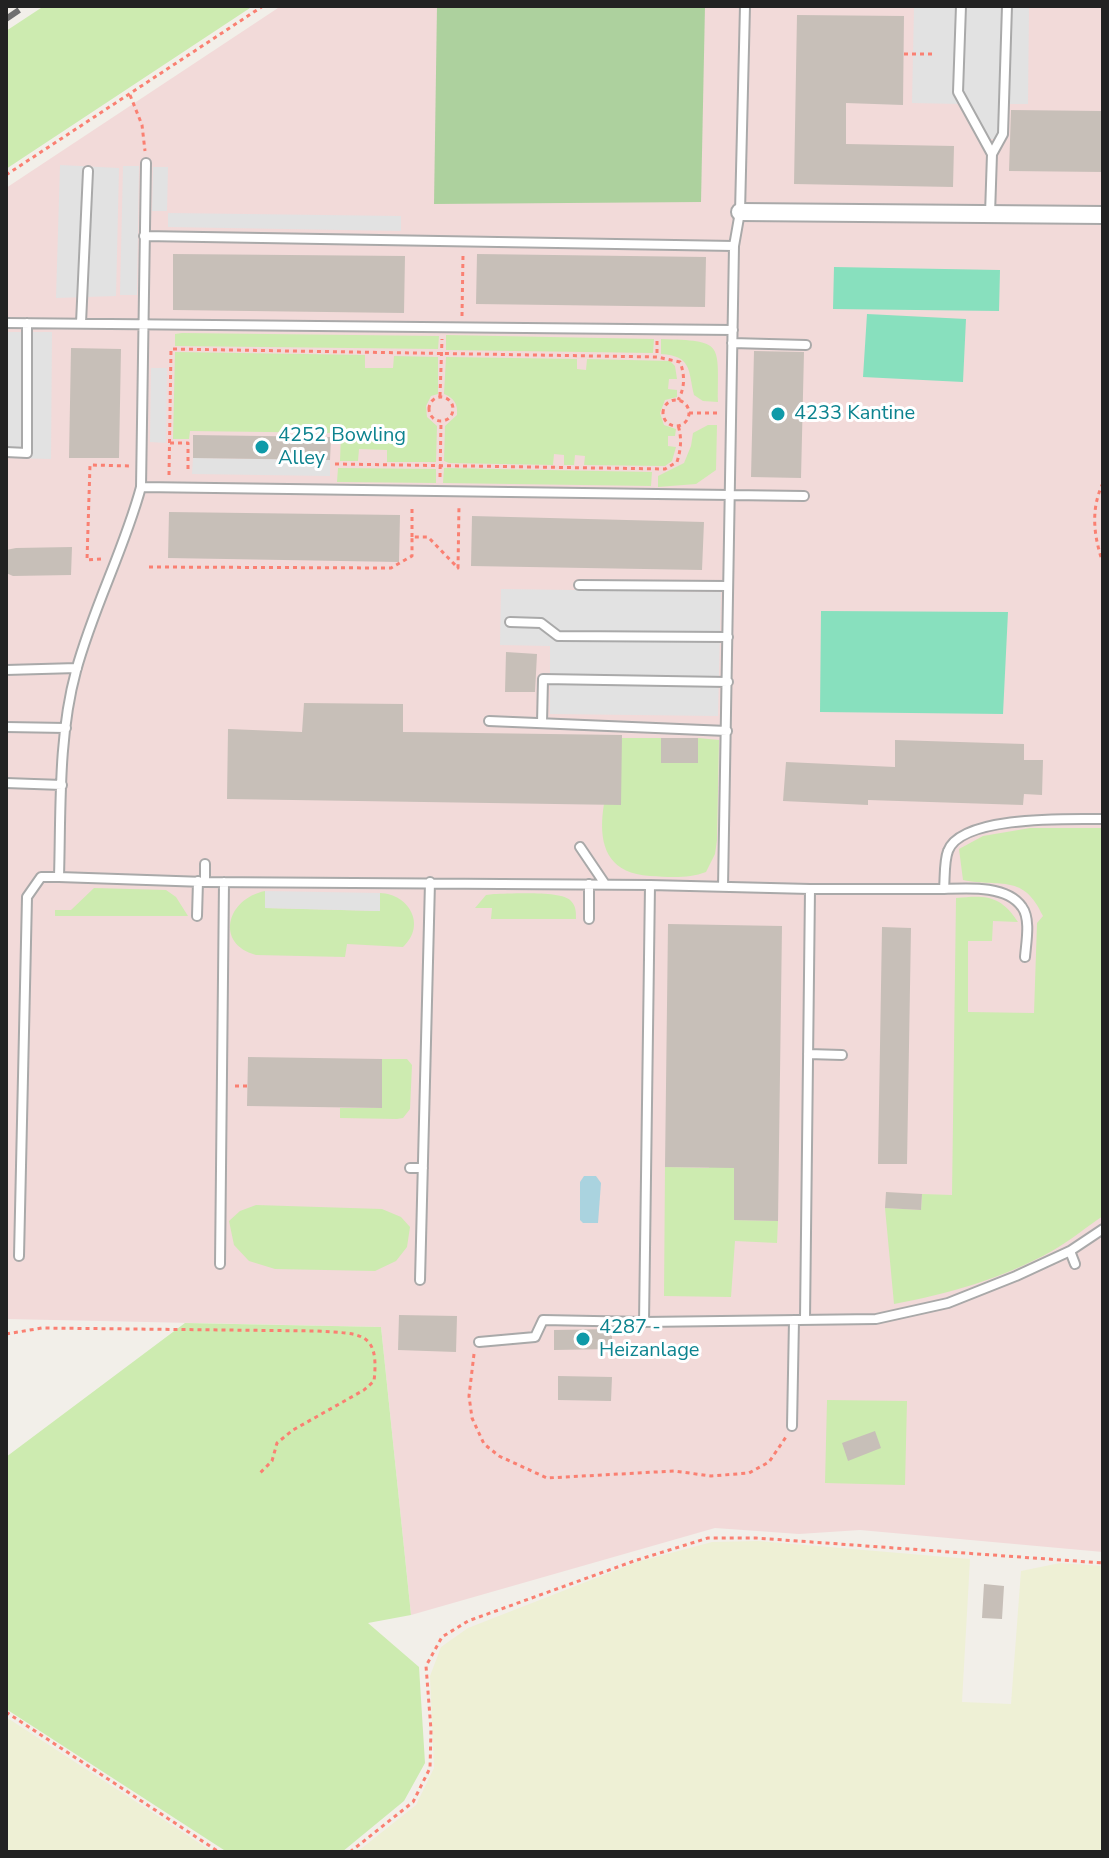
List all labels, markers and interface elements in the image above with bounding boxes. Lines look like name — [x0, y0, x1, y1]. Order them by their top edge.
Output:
place label: 4233 Kantine — [794, 402, 915, 426]
marker: 4233 Kantine — [769, 405, 787, 423]
place label: 4252 Bowling Alley — [278, 424, 406, 471]
marker: 4252 Bowling Alley — [253, 438, 271, 456]
place label: 4287 - Heizanlage — [599, 1316, 699, 1363]
marker: 4287 - Heizanlage — [574, 1330, 592, 1348]

